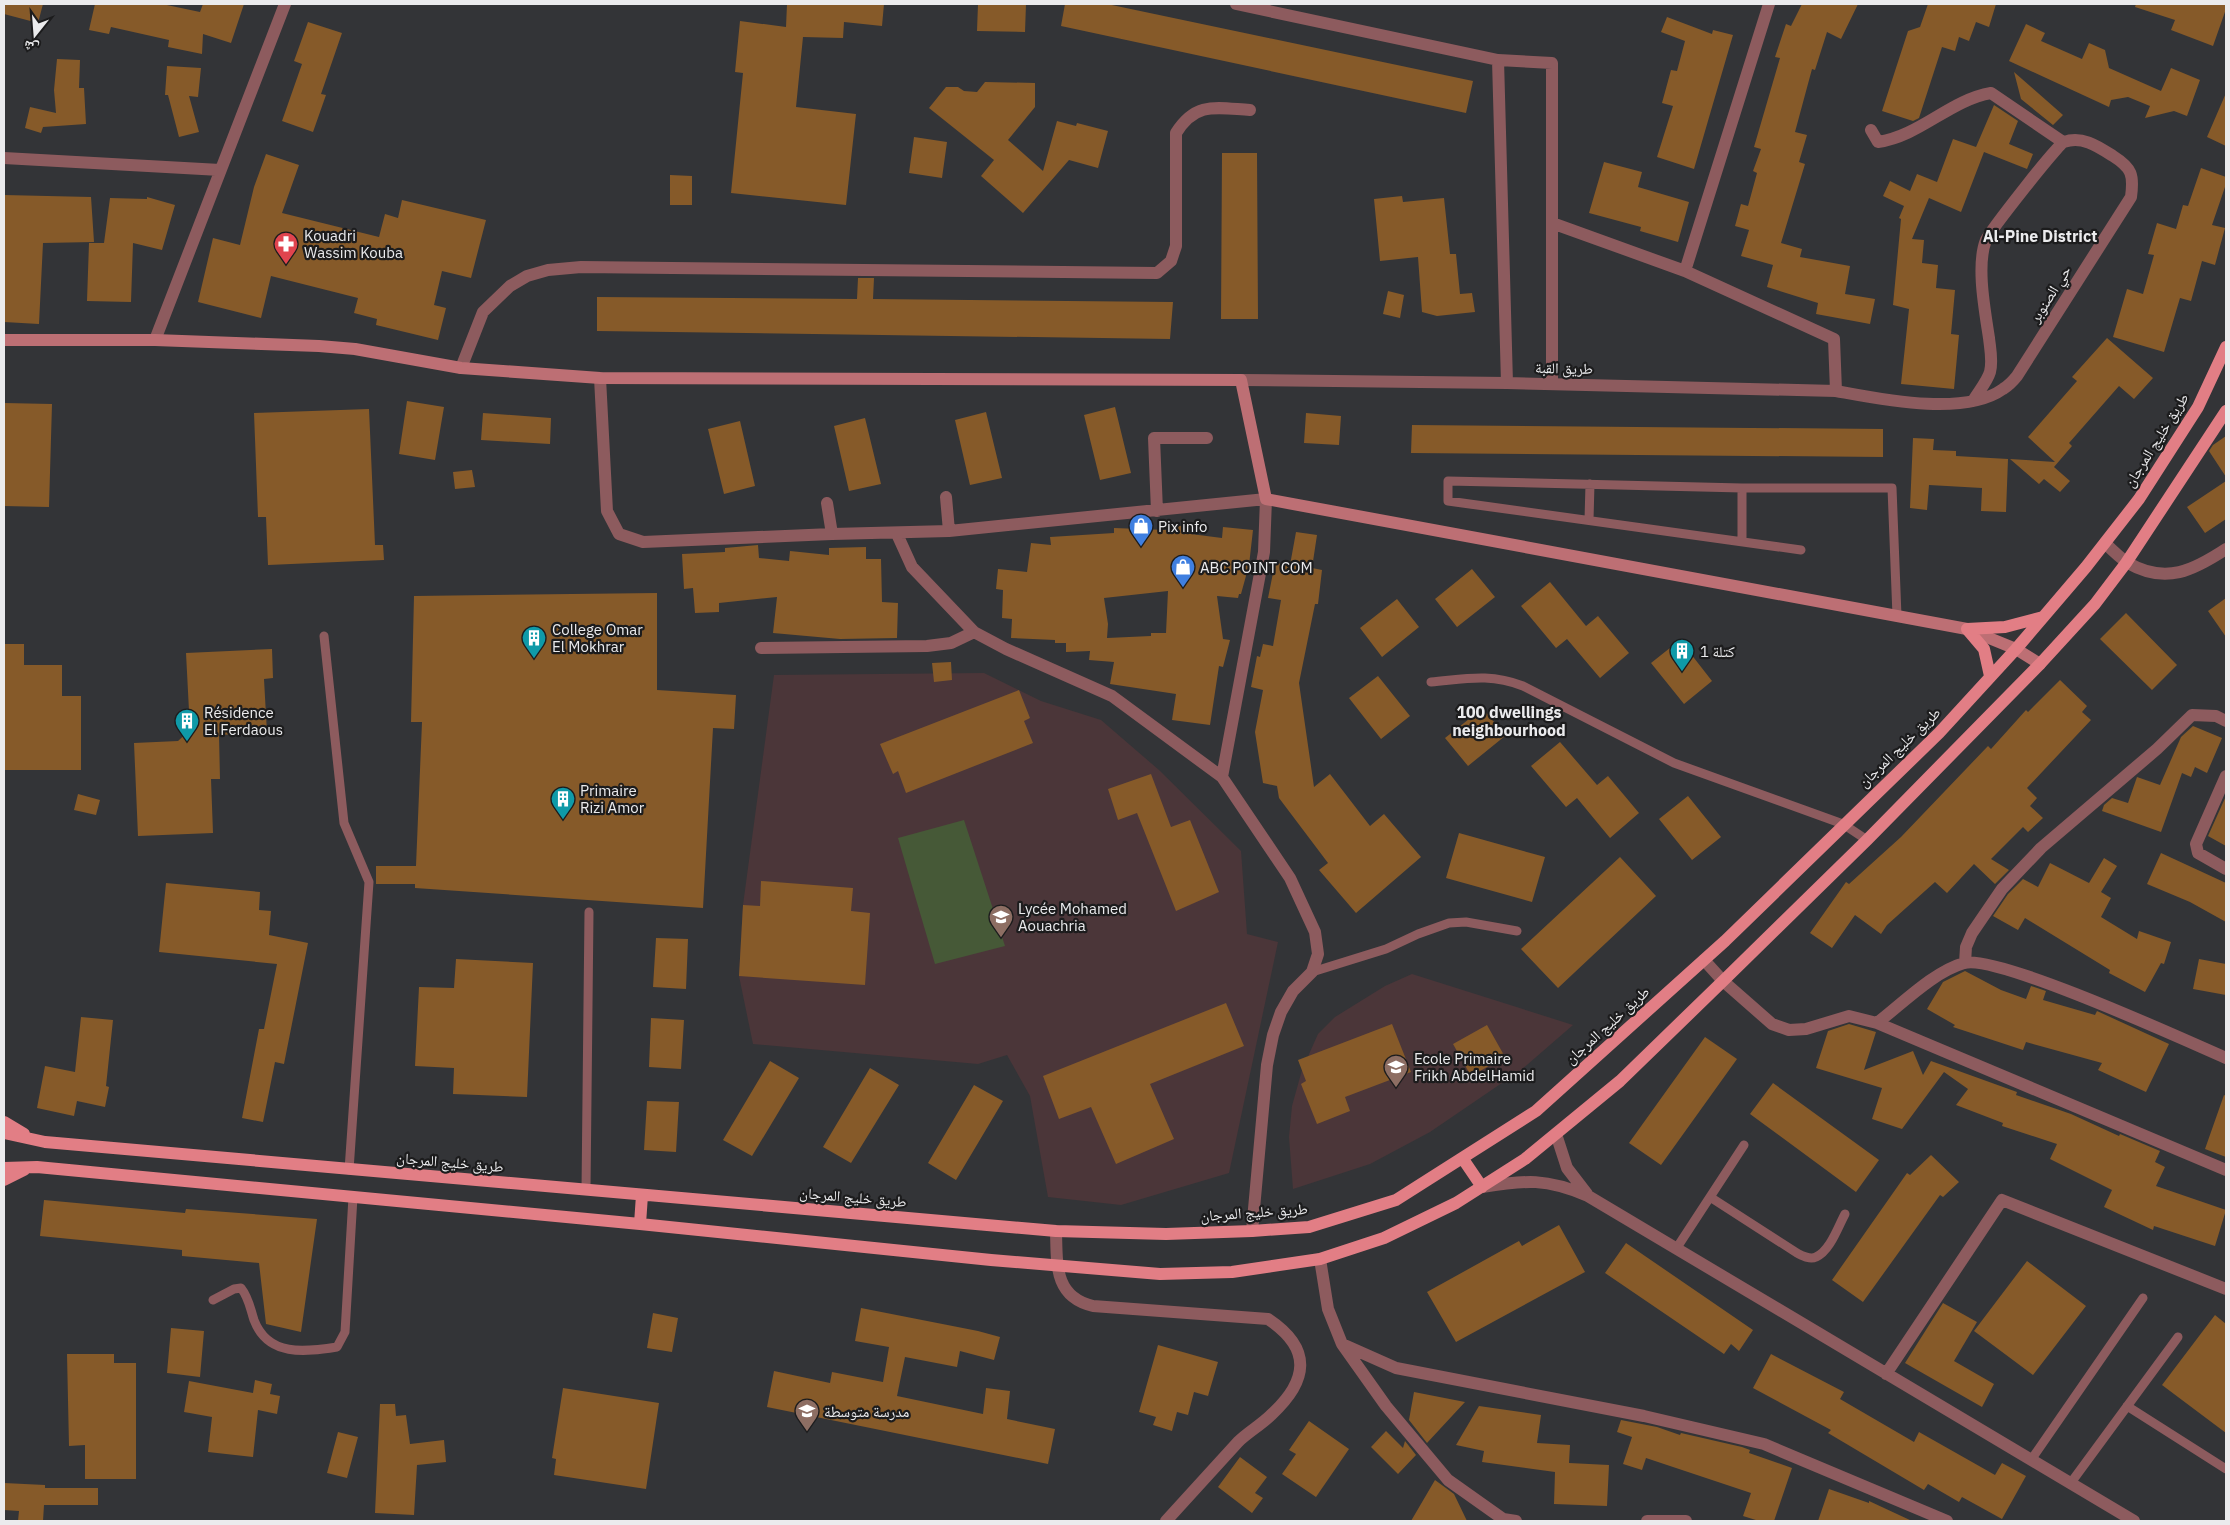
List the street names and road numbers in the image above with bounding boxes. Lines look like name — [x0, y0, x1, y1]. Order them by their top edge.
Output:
street label: حي الصنوبر — [2025, 262, 2077, 328]
street label: طريق القبة — [1535, 358, 1593, 379]
street label: طريق خليج المرجان — [2119, 389, 2193, 491]
street label: طريق خليج المرجان — [1854, 703, 1945, 792]
street label: طريق خليج المرجان — [1561, 982, 1654, 1069]
street label: طريق خليج المرجان — [396, 1148, 504, 1177]
street label: طريق خليج المرجان — [799, 1183, 907, 1212]
street label: طريق خليج المرجان — [1200, 1199, 1308, 1226]

